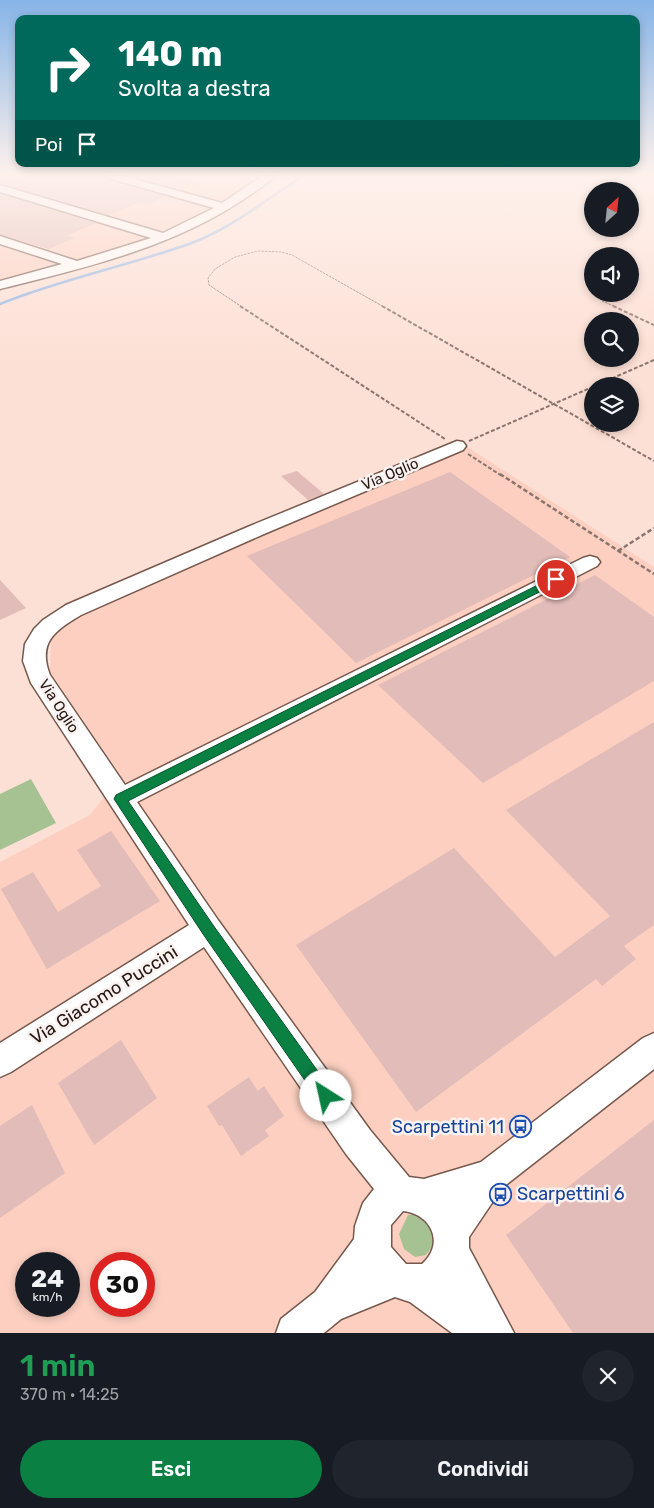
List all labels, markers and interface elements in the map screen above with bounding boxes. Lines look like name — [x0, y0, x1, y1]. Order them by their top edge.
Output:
text: 140 m — [118, 33, 223, 75]
icon: right — [35, 35, 100, 100]
text: Svolta a destra — [118, 75, 271, 102]
icon: arrive — [73, 130, 101, 158]
text: Poi — [35, 133, 63, 156]
north arrow — [584, 182, 639, 238]
map controls — [584, 182, 639, 432]
button: sound — [584, 247, 639, 302]
button: search — [584, 312, 639, 367]
button: layers — [584, 377, 639, 432]
street label: Via Oglio — [359, 454, 421, 494]
pin — [535, 558, 577, 600]
icon: arrive — [542, 565, 570, 593]
street label: Via Oglio — [35, 676, 83, 736]
street label: Via Giacomo Puccini — [26, 941, 182, 1049]
position arrow — [299, 1069, 351, 1121]
bus stop icon: Scarpettini 11 — [508, 1115, 532, 1139]
place label: Scarpettini 11 — [392, 1116, 504, 1138]
bus stop icon: Scarpettini 6 — [489, 1182, 513, 1206]
place label: Scarpettini 6 — [517, 1183, 625, 1205]
speed limit sign: 30 — [90, 1252, 155, 1317]
text: 24 — [31, 1264, 64, 1293]
text: km/h — [33, 1290, 62, 1304]
text: 1 min — [20, 1348, 95, 1384]
button: close — [582, 1350, 634, 1402]
text: 370 m · 14:25 — [20, 1385, 119, 1404]
button: Esci — [20, 1440, 322, 1498]
button: Condividi — [332, 1440, 634, 1498]

